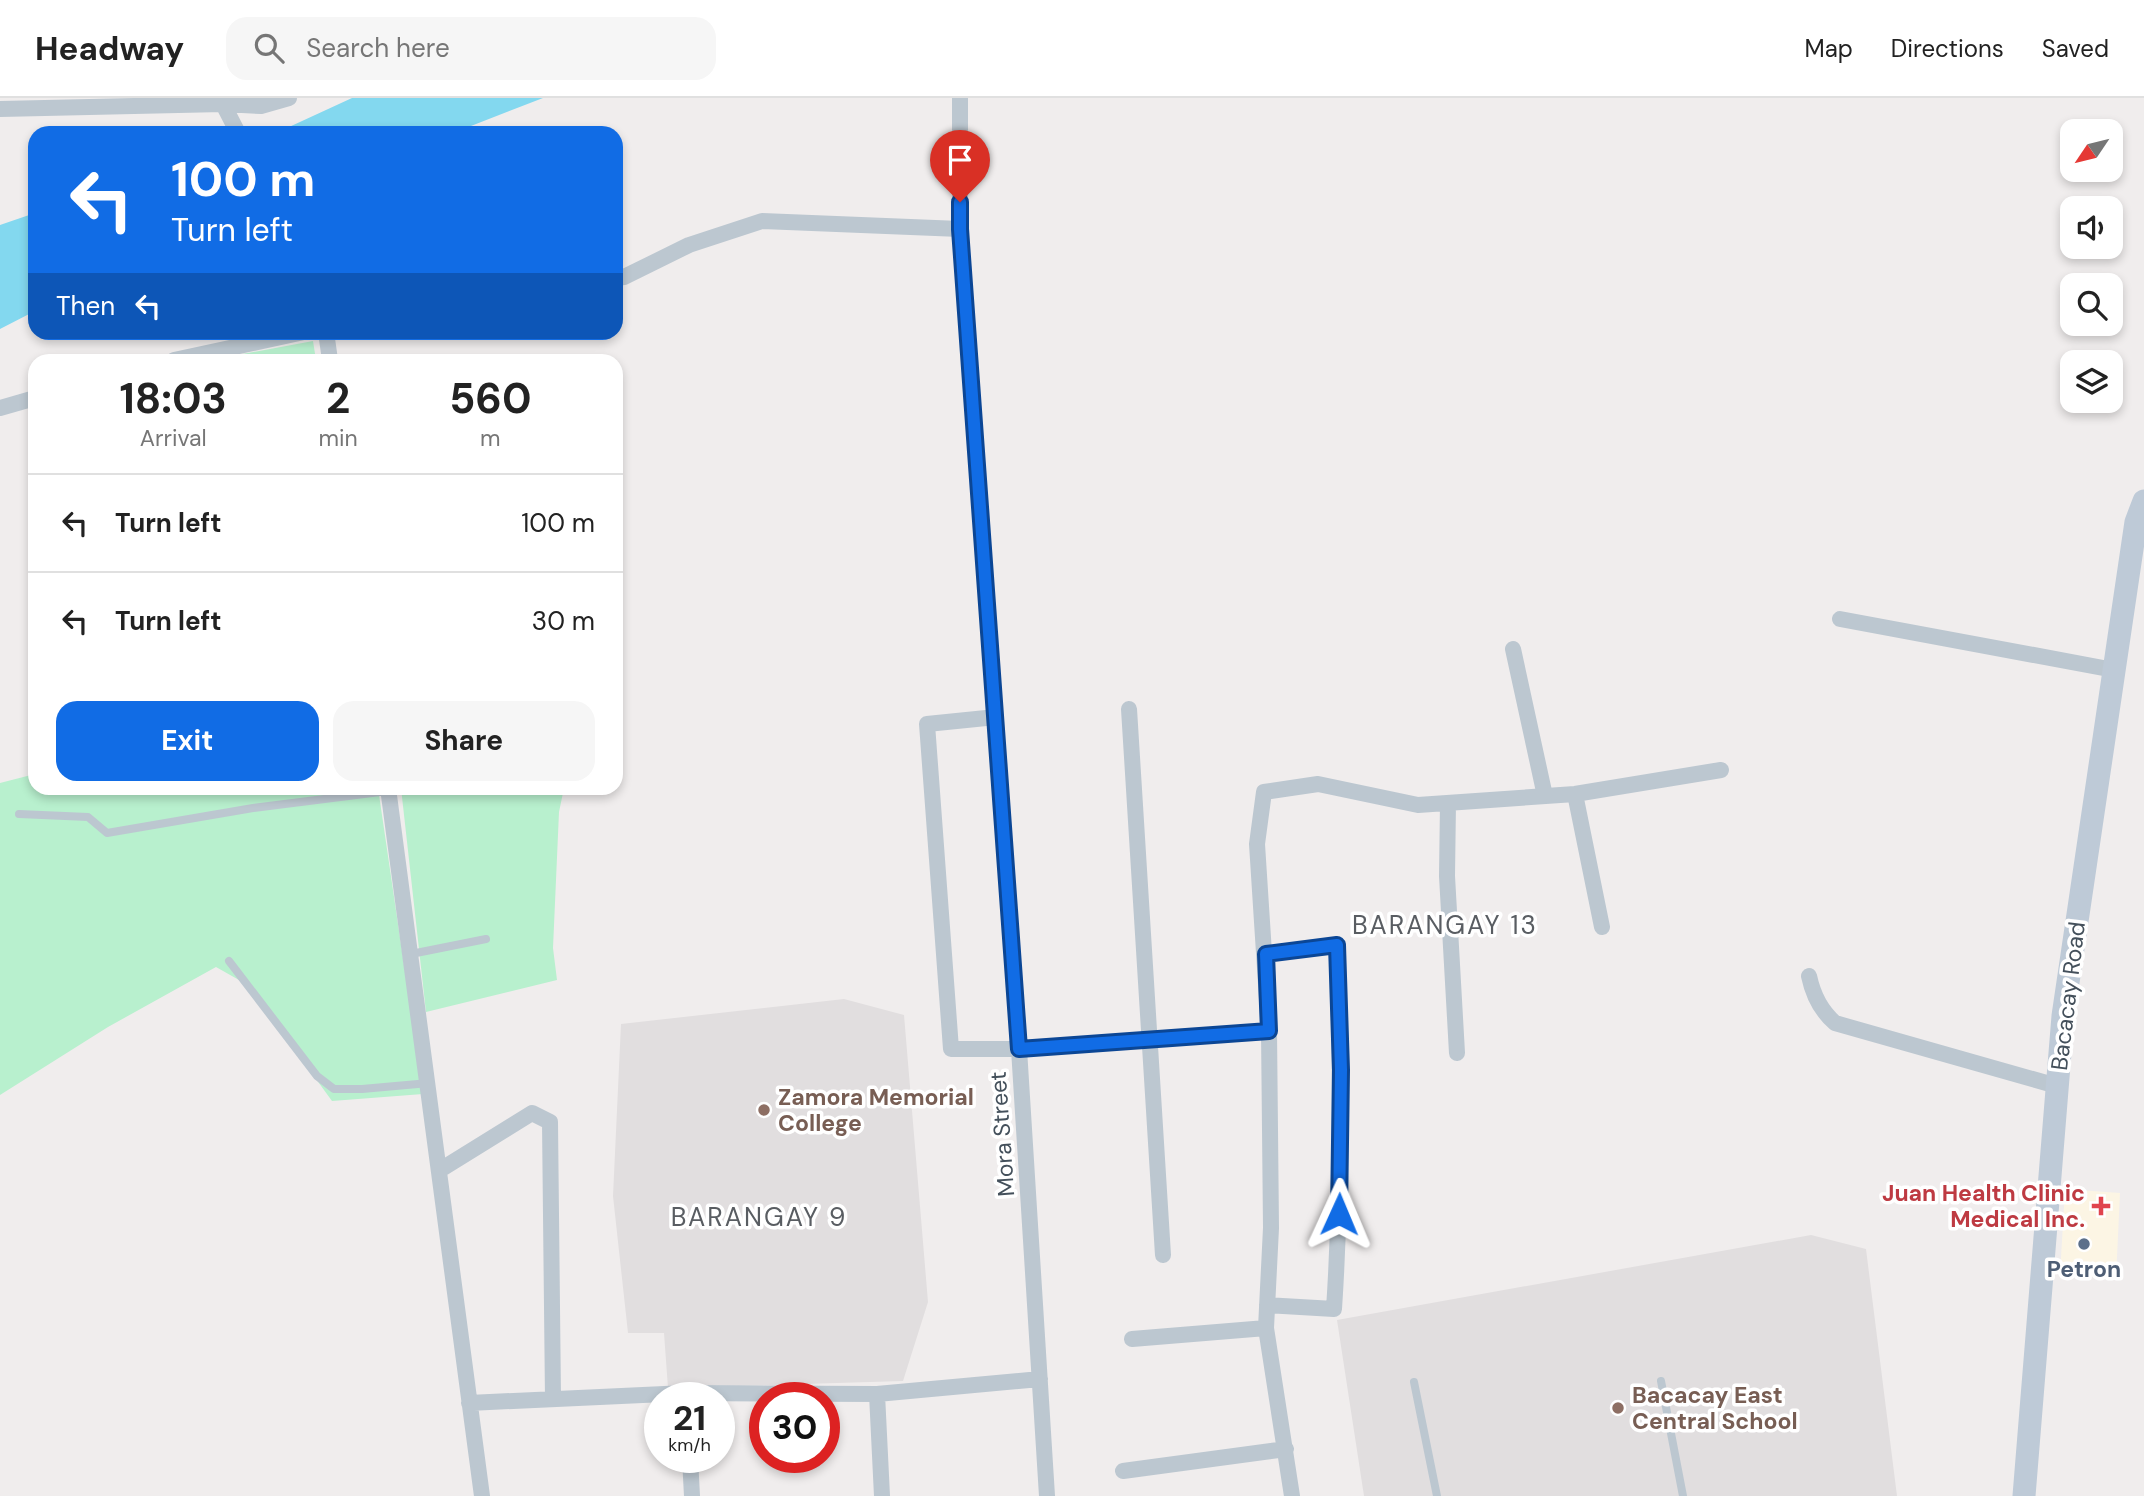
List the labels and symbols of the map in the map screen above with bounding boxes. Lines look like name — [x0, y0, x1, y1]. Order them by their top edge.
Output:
north arrow — [2060, 119, 2123, 182]
pin — [930, 130, 990, 202]
district label: BARANGAY 13 — [1352, 908, 1538, 942]
street label: Bacacay Road — [2044, 920, 2092, 1072]
street label: Mora Street — [983, 1070, 1021, 1198]
place label: Zamora Memorial College — [778, 1082, 974, 1138]
marker: Zamora Memorial College — [756, 1102, 772, 1118]
position arrow — [1302, 1177, 1376, 1251]
place label: Juan Health Clinic Medical Inc. — [1882, 1178, 2085, 1234]
marker: Juan Health Clinic Medical Inc. — [2091, 1196, 2111, 1216]
district label: BARANGAY 9 — [671, 1200, 847, 1234]
marker: Petron — [2076, 1236, 2092, 1252]
place label: Petron — [2047, 1254, 2121, 1284]
place label: Bacacay East Central School — [1632, 1380, 1798, 1436]
speed limit sign: 30 — [749, 1382, 840, 1473]
marker: Bacacay East Central School — [1610, 1400, 1626, 1416]

